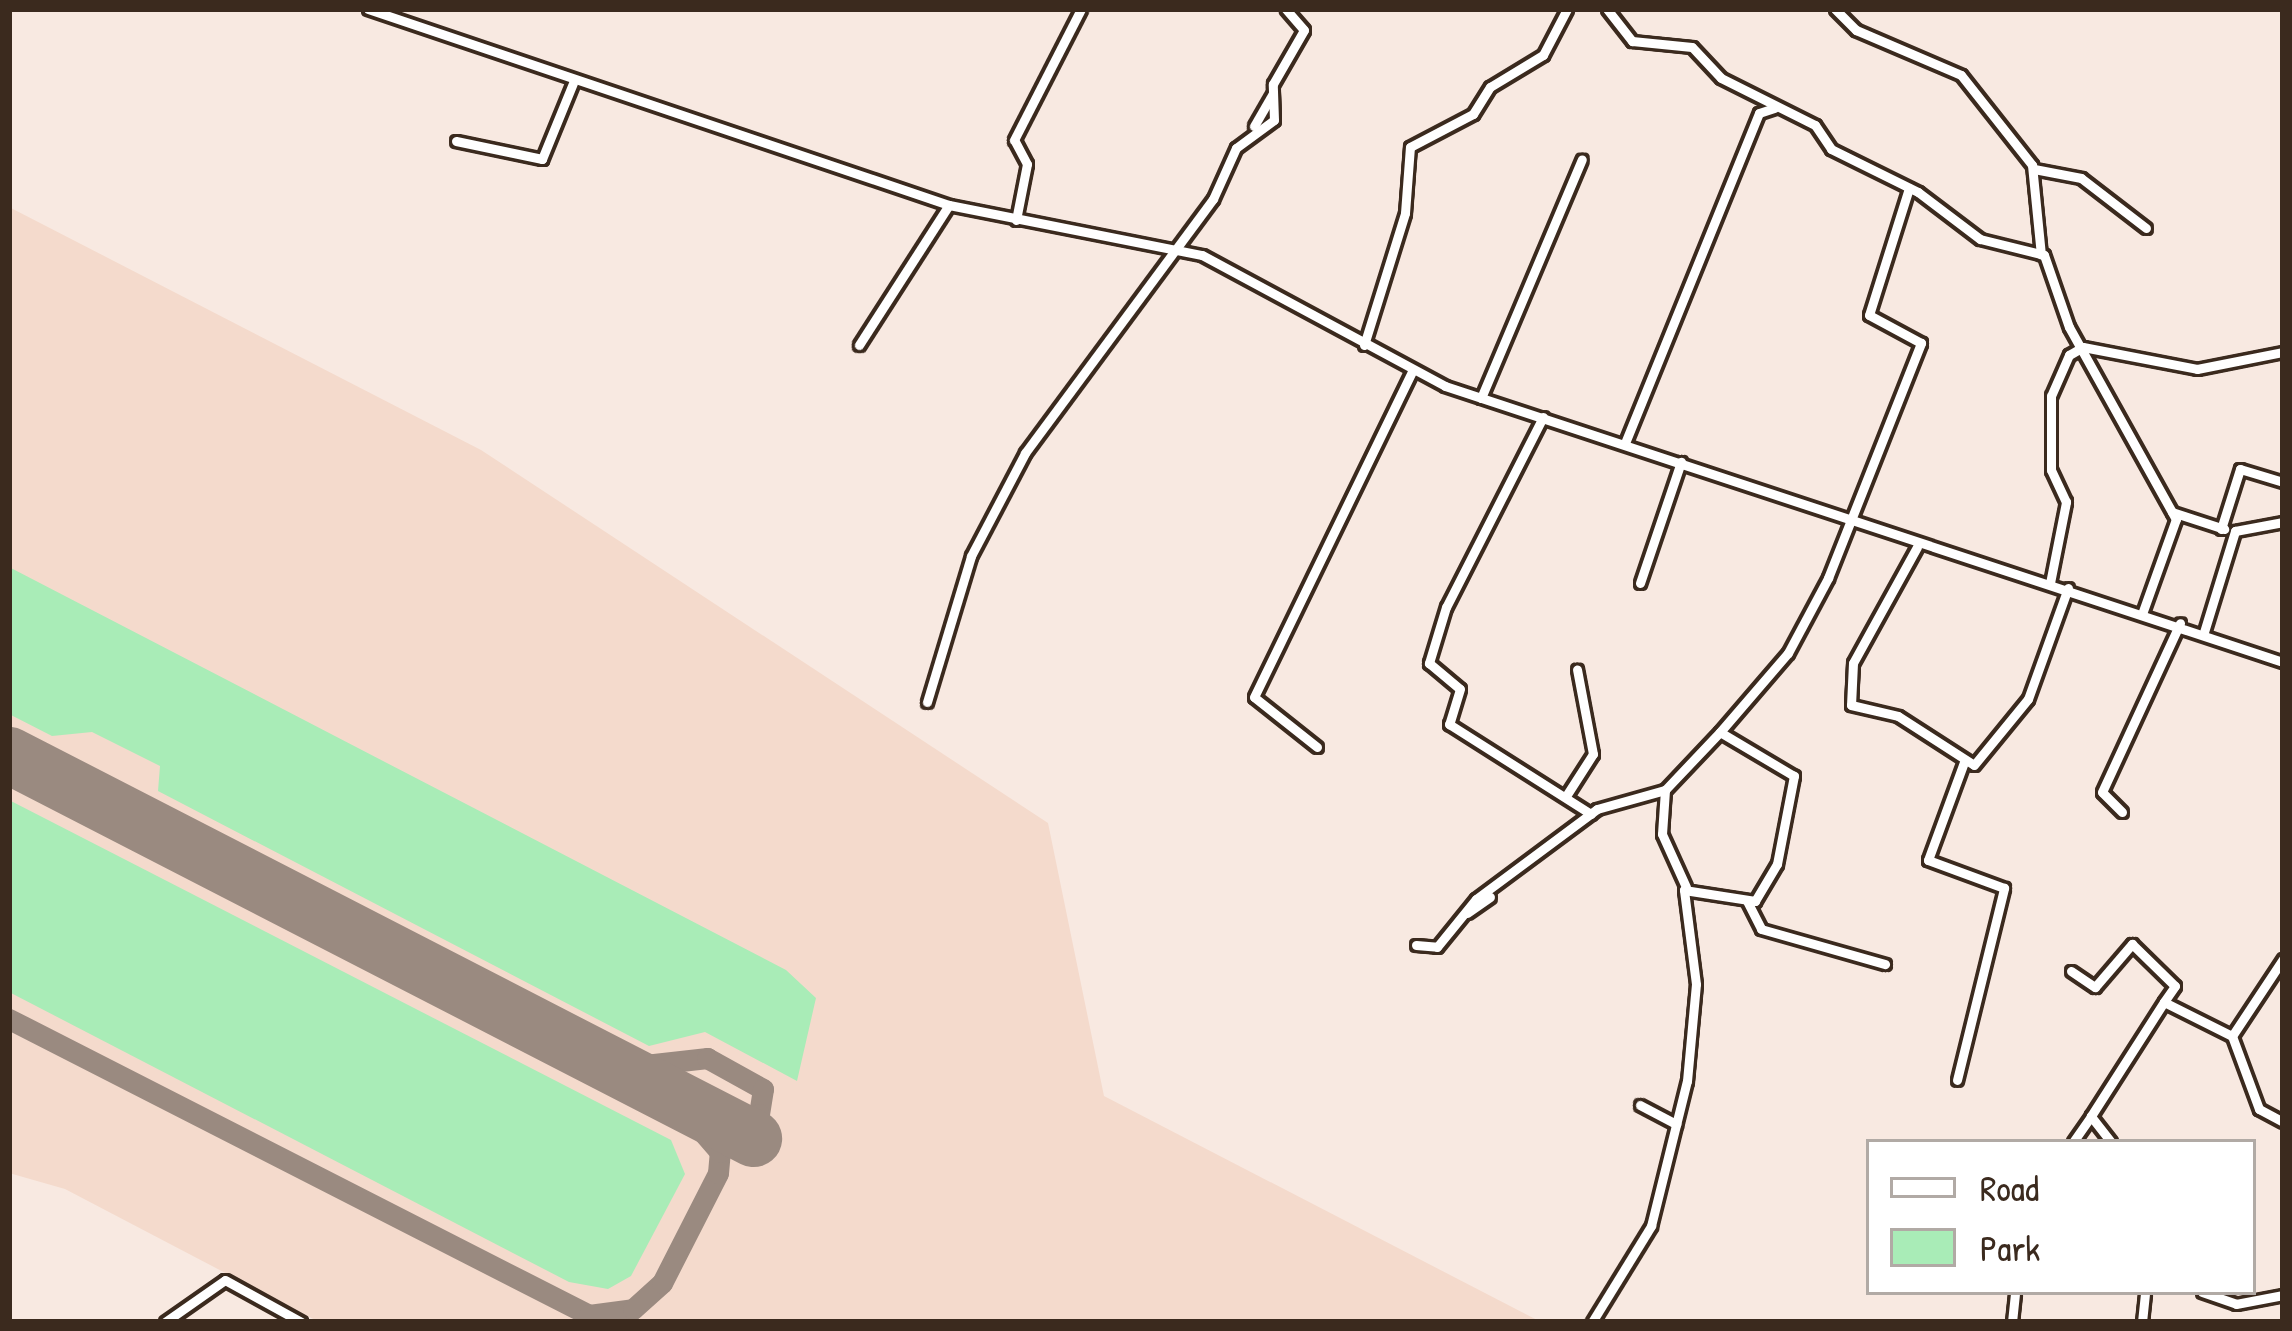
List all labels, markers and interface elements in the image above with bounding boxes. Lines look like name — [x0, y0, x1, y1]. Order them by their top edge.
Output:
legend — [1866, 1139, 2256, 1295]
text: Road — [1980, 1163, 2039, 1212]
text: Park — [1980, 1223, 2040, 1272]

